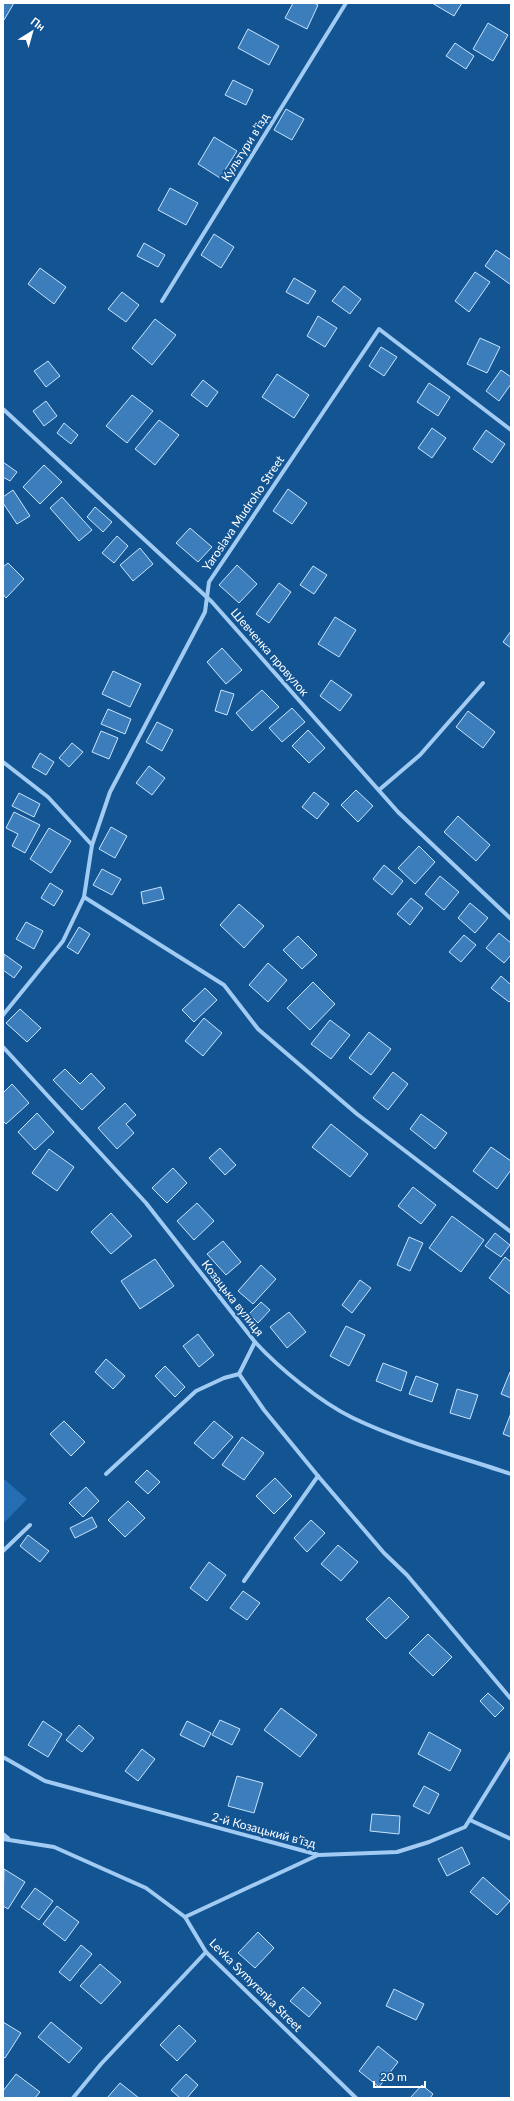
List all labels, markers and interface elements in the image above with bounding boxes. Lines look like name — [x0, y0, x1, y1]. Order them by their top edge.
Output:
north arrow — [12, 12, 52, 52]
text: Пн — [29, 14, 48, 33]
street label: Культури в’їзд — [218, 109, 272, 184]
street label: Yaroslava Mudroho Street — [199, 452, 288, 573]
street label: Шевченка провулок — [228, 605, 313, 700]
street label: Козацька вулиця — [199, 1257, 267, 1339]
street label: 2-й Козацький в’їзд — [210, 1809, 318, 1851]
street label: Levka Symyrenka Street — [206, 1935, 306, 2035]
scale bar — [374, 2063, 425, 2089]
text: 20 m — [380, 2069, 407, 2084]

